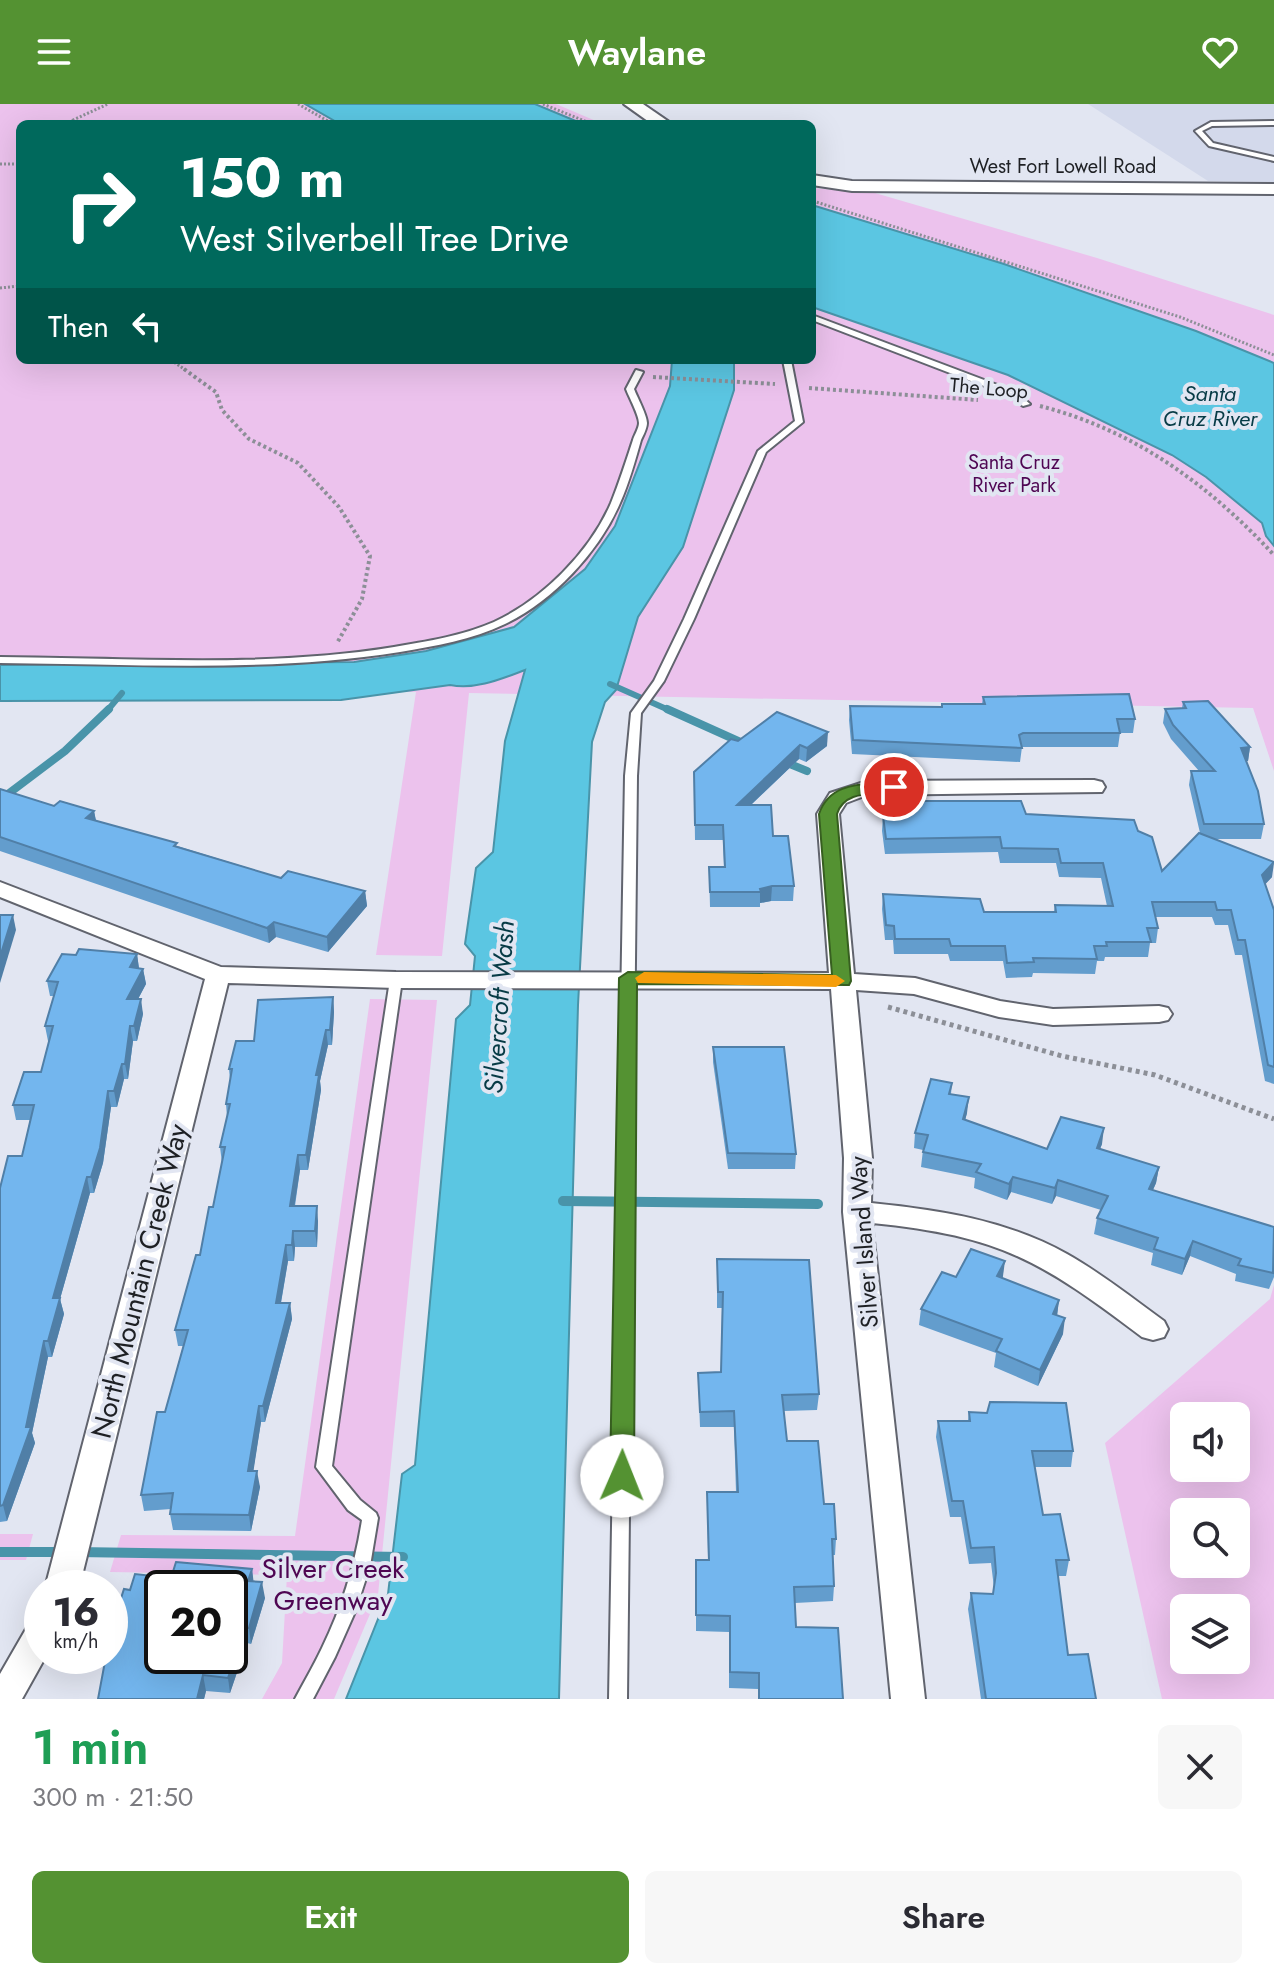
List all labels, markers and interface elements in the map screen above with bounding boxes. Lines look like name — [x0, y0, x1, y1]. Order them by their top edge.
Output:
text: Waylane — [568, 26, 706, 78]
icon: menu — [32, 30, 76, 74]
icon: heart — [1198, 30, 1242, 74]
text: 150 m — [180, 137, 344, 218]
icon: right — [48, 152, 152, 256]
street label: West Fort Lowell Road — [970, 152, 1156, 181]
text: West Silverbell Tree Drive — [180, 212, 569, 264]
icon: left — [125, 304, 169, 348]
text: Then — [48, 305, 109, 348]
street label: The Loop — [949, 371, 1029, 406]
water label: Santa Cruz River — [1163, 377, 1259, 434]
park label: Santa Cruz River Park — [968, 448, 1060, 500]
pin — [860, 753, 928, 821]
icon: arrive — [872, 765, 916, 809]
water label: Silvercroft Wash — [474, 919, 524, 1095]
street label: North Mountain Creek Way — [81, 1119, 199, 1443]
street label: Silver Island Way — [840, 1154, 887, 1329]
map controls — [1170, 1402, 1250, 1674]
button: sound — [1170, 1402, 1250, 1482]
position arrow — [580, 1434, 664, 1518]
button: search — [1170, 1498, 1250, 1578]
park label: Silver Creek Greenway — [262, 1548, 405, 1621]
speed limit sign: 20 — [144, 1570, 248, 1674]
text: 16 — [52, 1583, 100, 1641]
button: layers — [1170, 1594, 1250, 1674]
text: km/h — [53, 1627, 99, 1656]
text: 1 min — [32, 1713, 149, 1782]
button: close — [1158, 1725, 1242, 1809]
text: 300 m · 21:50 — [32, 1778, 193, 1816]
button: Exit — [32, 1871, 629, 1963]
button: Share — [645, 1871, 1242, 1963]

